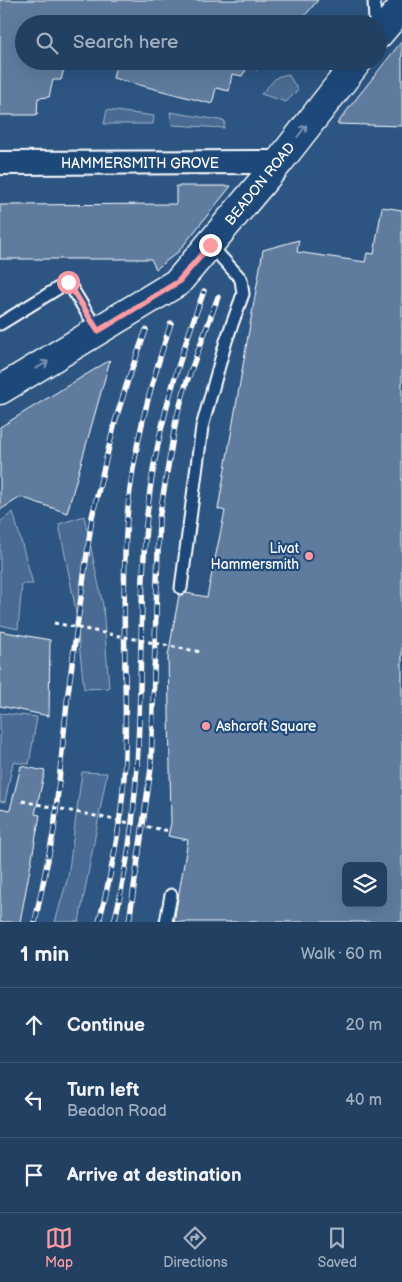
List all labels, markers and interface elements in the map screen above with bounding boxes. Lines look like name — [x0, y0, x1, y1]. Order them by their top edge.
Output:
search box — [15, 15, 387, 70]
icon: search — [33, 29, 61, 57]
text: Search here — [73, 31, 178, 54]
one-way arrow — [297, 124, 307, 138]
street label: BEADON ROAD — [221, 139, 299, 229]
street label: HAMMERSMITH GROVE — [61, 155, 219, 172]
route end — [199, 234, 222, 257]
route start — [57, 271, 80, 294]
one-way arrow — [34, 360, 48, 370]
place label: Livat Hammersmith — [211, 540, 300, 573]
marker: Livat Hammersmith — [303, 550, 315, 562]
place label: Ashcroft Square — [216, 718, 316, 735]
marker: Ashcroft Square — [200, 720, 212, 732]
map controls — [342, 862, 387, 907]
button: layers — [342, 862, 387, 907]
text: 1 min — [20, 942, 69, 967]
text: Walk · 60 m — [301, 945, 382, 964]
icon: ahead — [20, 1011, 48, 1039]
text: Continue — [67, 1014, 145, 1037]
text: 20 m — [346, 1016, 382, 1035]
text: Turn left — [67, 1079, 139, 1102]
icon: left — [20, 1086, 48, 1114]
text: 40 m — [345, 1091, 382, 1110]
text: Beadon Road — [67, 1102, 167, 1121]
icon: arrive — [20, 1161, 48, 1189]
text: Arrive at destination — [67, 1164, 242, 1187]
tab: Map — [45, 1224, 73, 1271]
tab: Directions — [163, 1224, 228, 1271]
tab: Saved — [318, 1224, 357, 1271]

